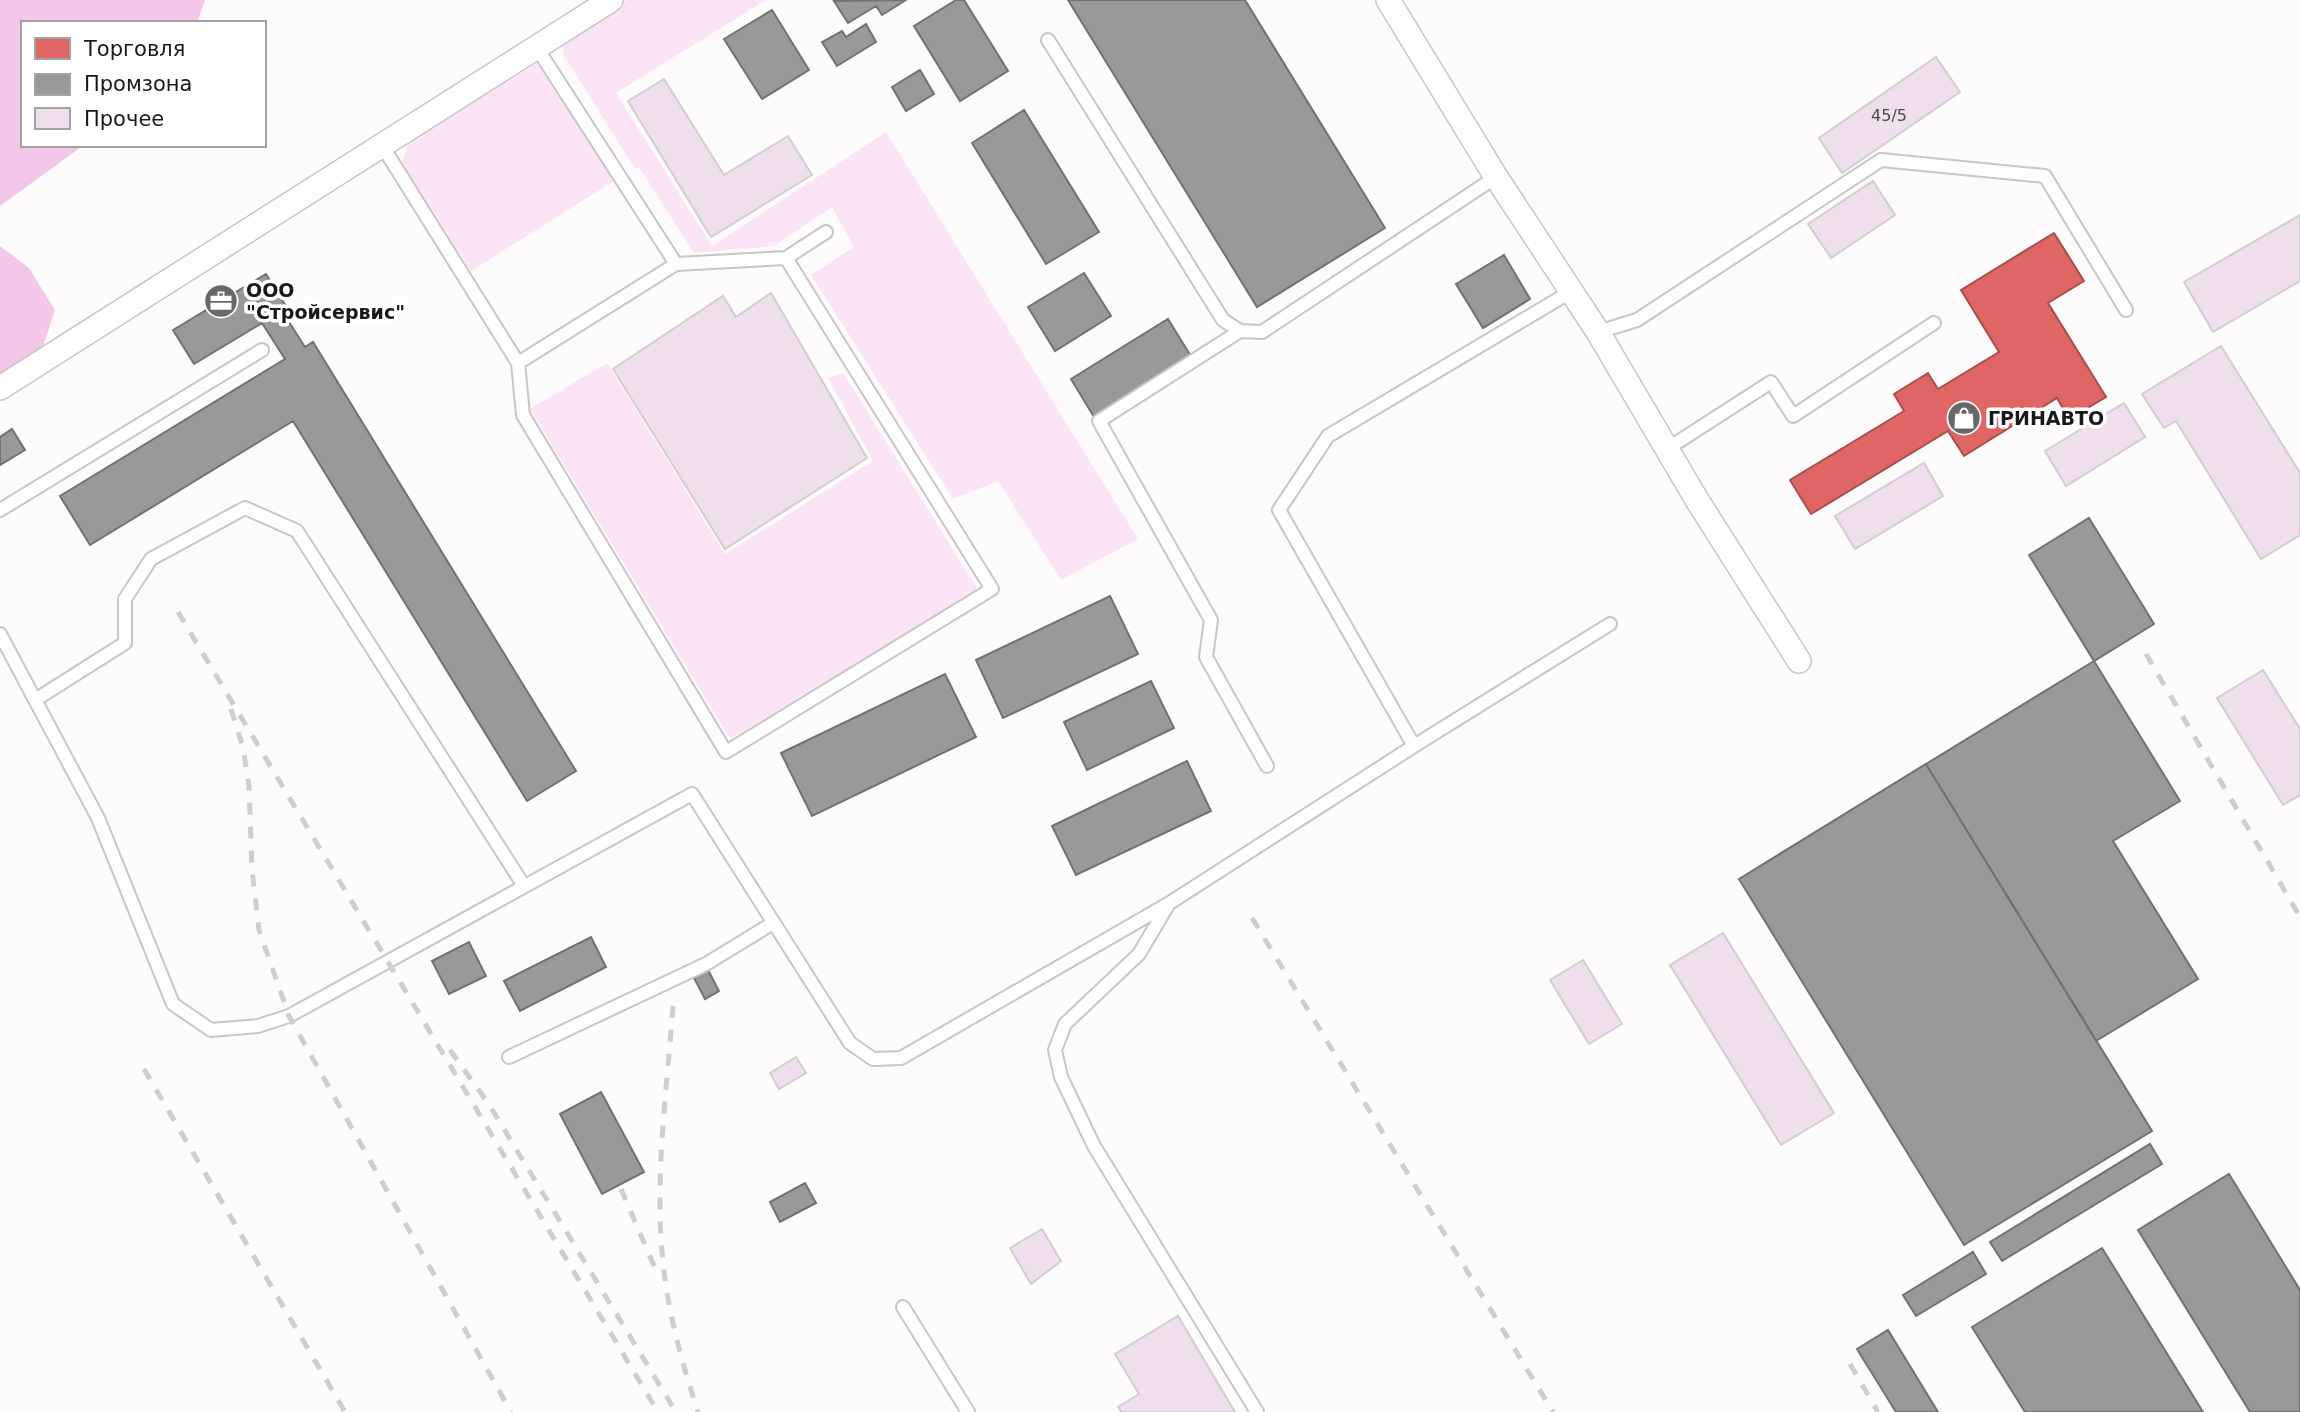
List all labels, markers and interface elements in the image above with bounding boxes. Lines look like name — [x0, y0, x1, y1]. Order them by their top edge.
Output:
legend — [21, 21, 266, 147]
text: Торговля — [83, 37, 185, 61]
text: Промзона — [84, 72, 192, 96]
house number: 45/5 — [1871, 106, 1907, 125]
text: Прочее — [84, 107, 164, 131]
place label: ООО "Стройсервис" — [246, 279, 405, 323]
office icon: ООО "Стройсервис" — [202, 282, 240, 320]
shop icon: ГРИНАВТО — [1945, 399, 1983, 437]
place label: ГРИНАВТО — [1988, 407, 2104, 429]

